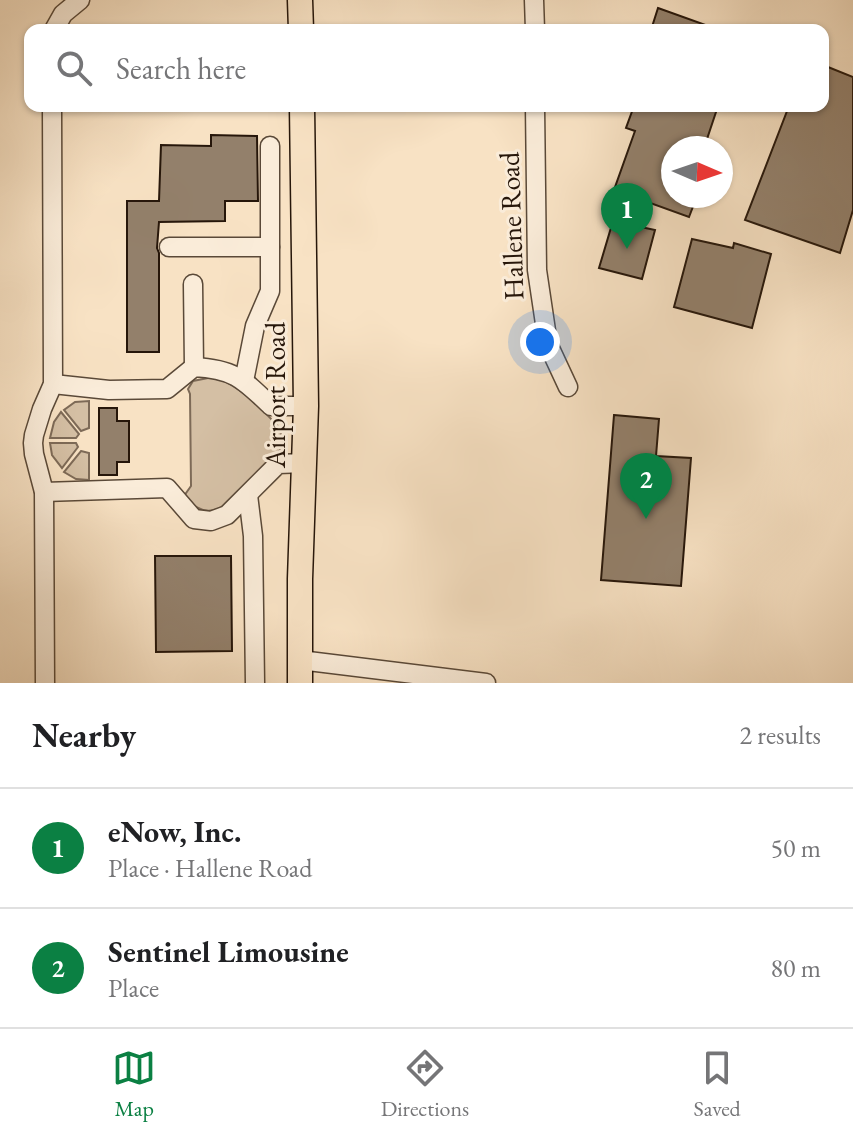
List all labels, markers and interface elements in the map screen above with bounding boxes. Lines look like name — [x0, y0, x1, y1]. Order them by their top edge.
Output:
search box — [24, 24, 829, 112]
icon: search — [52, 46, 96, 90]
text: Search here — [116, 49, 246, 88]
north arrow — [661, 136, 733, 208]
street label: Hallene Road — [490, 151, 532, 301]
pin: 1 — [601, 183, 653, 249]
street label: Airport Road — [257, 321, 293, 469]
your location — [520, 322, 560, 362]
pin: 2 — [620, 453, 672, 519]
text: Nearby — [32, 713, 136, 757]
text: 2 results — [740, 718, 821, 752]
text: eNow, Inc. — [108, 812, 241, 851]
text: 1 — [51, 831, 65, 865]
text: 50 m — [771, 831, 821, 865]
text: Place · Hallene Road — [108, 851, 312, 885]
text: Sentinel Limousine — [108, 932, 349, 971]
text: 2 — [51, 951, 65, 985]
text: 80 m — [771, 951, 821, 985]
text: Place — [108, 971, 159, 1005]
tab: Map — [112, 1046, 156, 1123]
tab: Directions — [381, 1046, 469, 1123]
tab: Saved — [694, 1046, 741, 1123]

